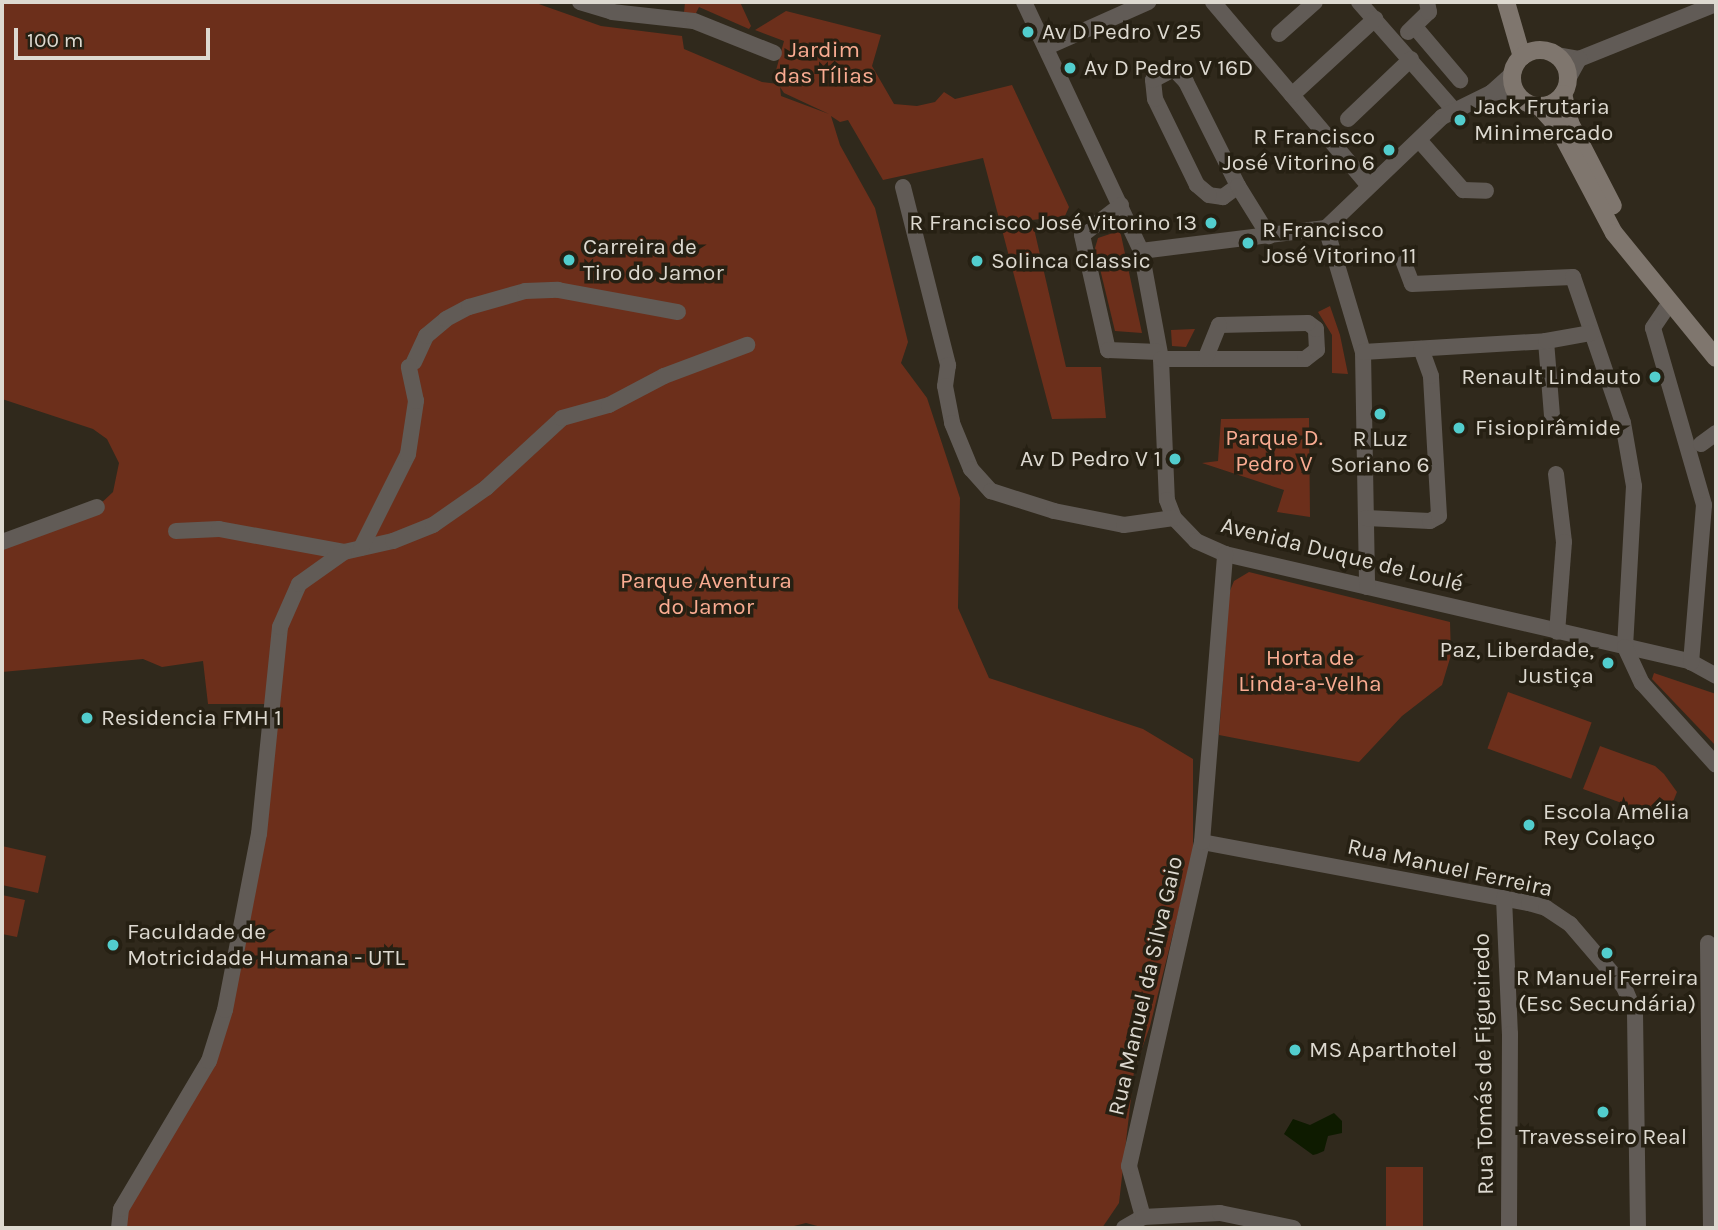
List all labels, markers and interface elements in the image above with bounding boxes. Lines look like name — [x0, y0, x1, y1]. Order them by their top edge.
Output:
scale bar — [18, 14, 214, 58]
place label: Av D Pedro V 25 — [1042, 18, 1202, 46]
marker: Av D Pedro V 25 — [1020, 24, 1036, 40]
text: 100 m — [27, 28, 84, 52]
park label: Jardim das Tílias — [774, 36, 874, 90]
place label: Av D Pedro V 16D — [1084, 54, 1253, 82]
marker: Av D Pedro V 16D — [1062, 60, 1078, 76]
place label: Jack Frutaria Minimercado — [1474, 93, 1613, 147]
marker: Jack Frutaria Minimercado — [1452, 112, 1468, 128]
place label: R Francisco José Vitorino 6 — [1223, 123, 1375, 177]
marker: R Francisco José Vitorino 6 — [1381, 142, 1397, 158]
place label: R Francisco José Vitorino 13 — [909, 209, 1197, 237]
marker: R Francisco José Vitorino 13 — [1203, 215, 1219, 231]
place label: R Francisco José Vitorino 11 — [1262, 216, 1417, 270]
place label: Carreira de Tiro do Jamor — [583, 233, 724, 287]
marker: R Francisco José Vitorino 11 — [1240, 235, 1256, 251]
place label: Solinca Classic — [991, 247, 1151, 275]
marker: Carreira de Tiro do Jamor — [561, 252, 577, 268]
marker: Solinca Classic — [969, 253, 985, 269]
place label: Renault Lindauto — [1461, 363, 1641, 391]
marker: Renault Lindauto — [1647, 369, 1663, 385]
marker: R Luz Soriano 6 — [1372, 406, 1388, 422]
place label: Fisiopirâmide — [1475, 414, 1620, 442]
marker: Fisiopirâmide — [1449, 418, 1469, 438]
park label: Parque D. Pedro V — [1225, 424, 1323, 478]
place label: R Luz Soriano 6 — [1330, 425, 1430, 479]
place label: Av D Pedro V 1 — [1020, 445, 1161, 473]
marker: Av D Pedro V 1 — [1167, 451, 1183, 467]
street label: Avenida Duque de Loulé — [1218, 512, 1466, 598]
park label: Parque Aventura do Jamor — [620, 567, 792, 621]
place label: Paz, Liberdade, Justiça — [1440, 636, 1594, 690]
park label: Horta de Linda-a-Velha — [1238, 644, 1382, 698]
marker: Paz, Liberdade, Justiça — [1600, 655, 1616, 671]
place label: Residencia FMH 1 — [101, 704, 282, 732]
marker: Residencia FMH 1 — [79, 710, 95, 726]
place label: Escola Amélia Rey Colaço — [1543, 798, 1690, 852]
marker: Escola Amélia Rey Colaço — [1521, 817, 1537, 833]
street label: Rua Manuel Ferreira — [1345, 833, 1555, 903]
street label: Rua Manuel da Silva Gaio — [1103, 854, 1189, 1118]
place label: Faculdade de Motricidade Humana - UTL — [127, 918, 405, 972]
street label: Rua Tomás de Figueiredo — [1468, 933, 1500, 1195]
marker: Faculdade de Motricidade Humana - UTL — [105, 937, 121, 953]
marker: R Manuel Ferreira (Esc Secundária) — [1599, 945, 1615, 961]
place label: R Manuel Ferreira (Esc Secundária) — [1516, 964, 1698, 1018]
place label: MS Aparthotel — [1309, 1036, 1457, 1064]
marker: MS Aparthotel — [1287, 1042, 1303, 1058]
marker: Travesseiro Real — [1595, 1104, 1611, 1120]
place label: Travesseiro Real — [1519, 1123, 1687, 1151]

